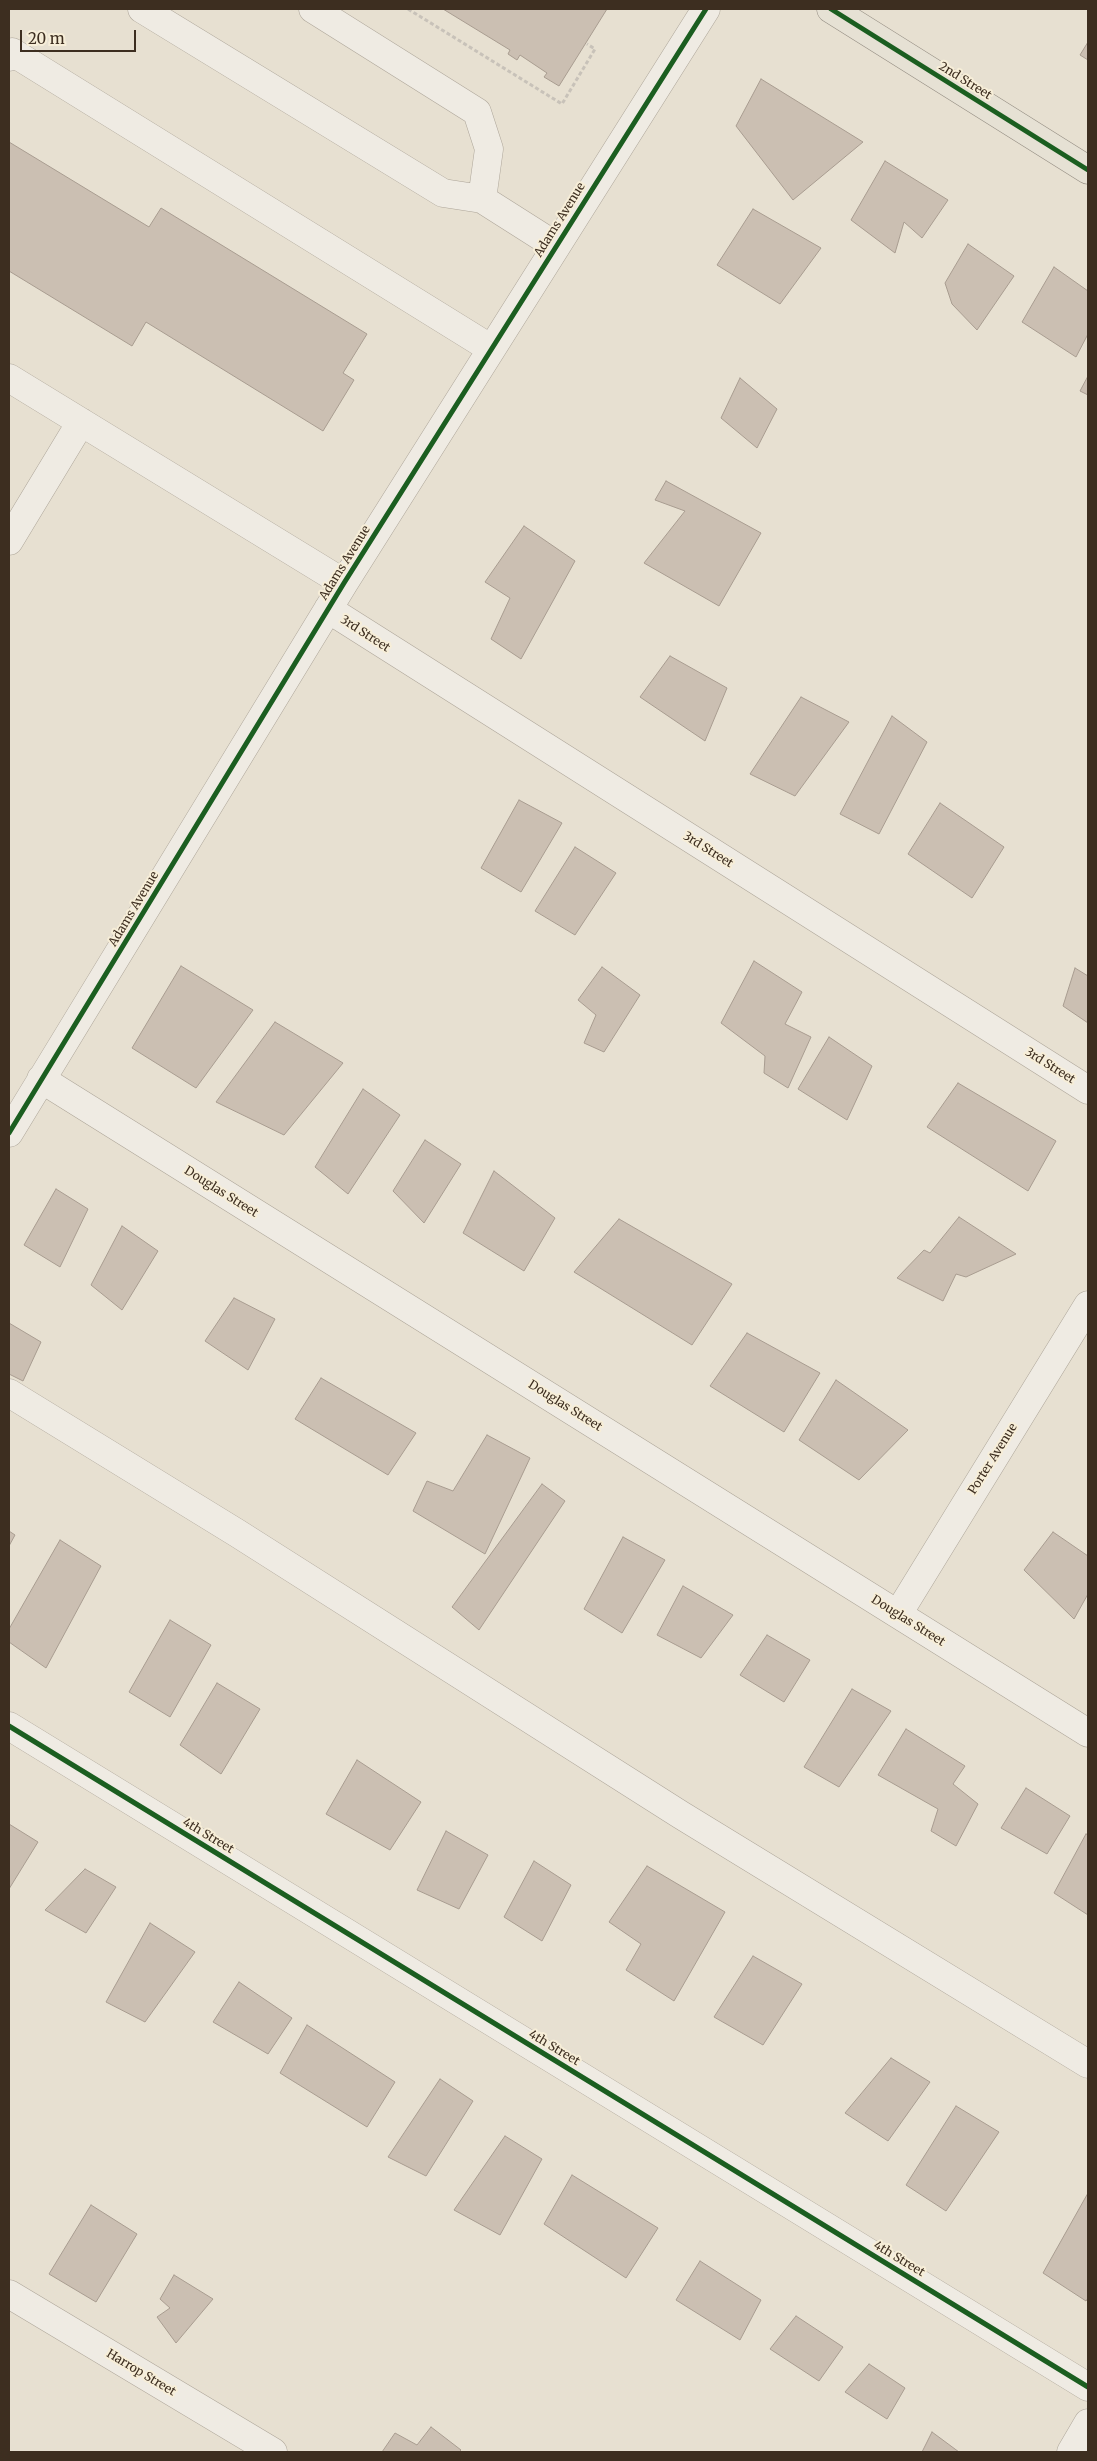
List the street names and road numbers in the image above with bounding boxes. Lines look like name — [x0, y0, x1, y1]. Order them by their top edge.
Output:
street label: 2nd Street — [936, 59, 994, 103]
street label: Adams Avenue — [531, 180, 589, 260]
street label: Adams Avenue — [316, 523, 374, 603]
street label: 3rd Street — [338, 613, 392, 655]
street label: 3rd Street — [680, 829, 736, 871]
street label: Adams Avenue — [106, 869, 162, 949]
street label: 3rd Street — [1022, 1045, 1078, 1087]
street label: Douglas Street — [182, 1164, 260, 1220]
street label: Douglas Street — [526, 1378, 604, 1434]
street label: Porter Avenue — [965, 1421, 1021, 1497]
street label: Douglas Street — [869, 1593, 947, 1649]
street label: 4th Street — [180, 1815, 236, 1857]
street label: 4th Street — [526, 2027, 582, 2069]
street label: 4th Street — [871, 2238, 927, 2280]
street label: Harrop Street — [104, 2347, 178, 2399]

